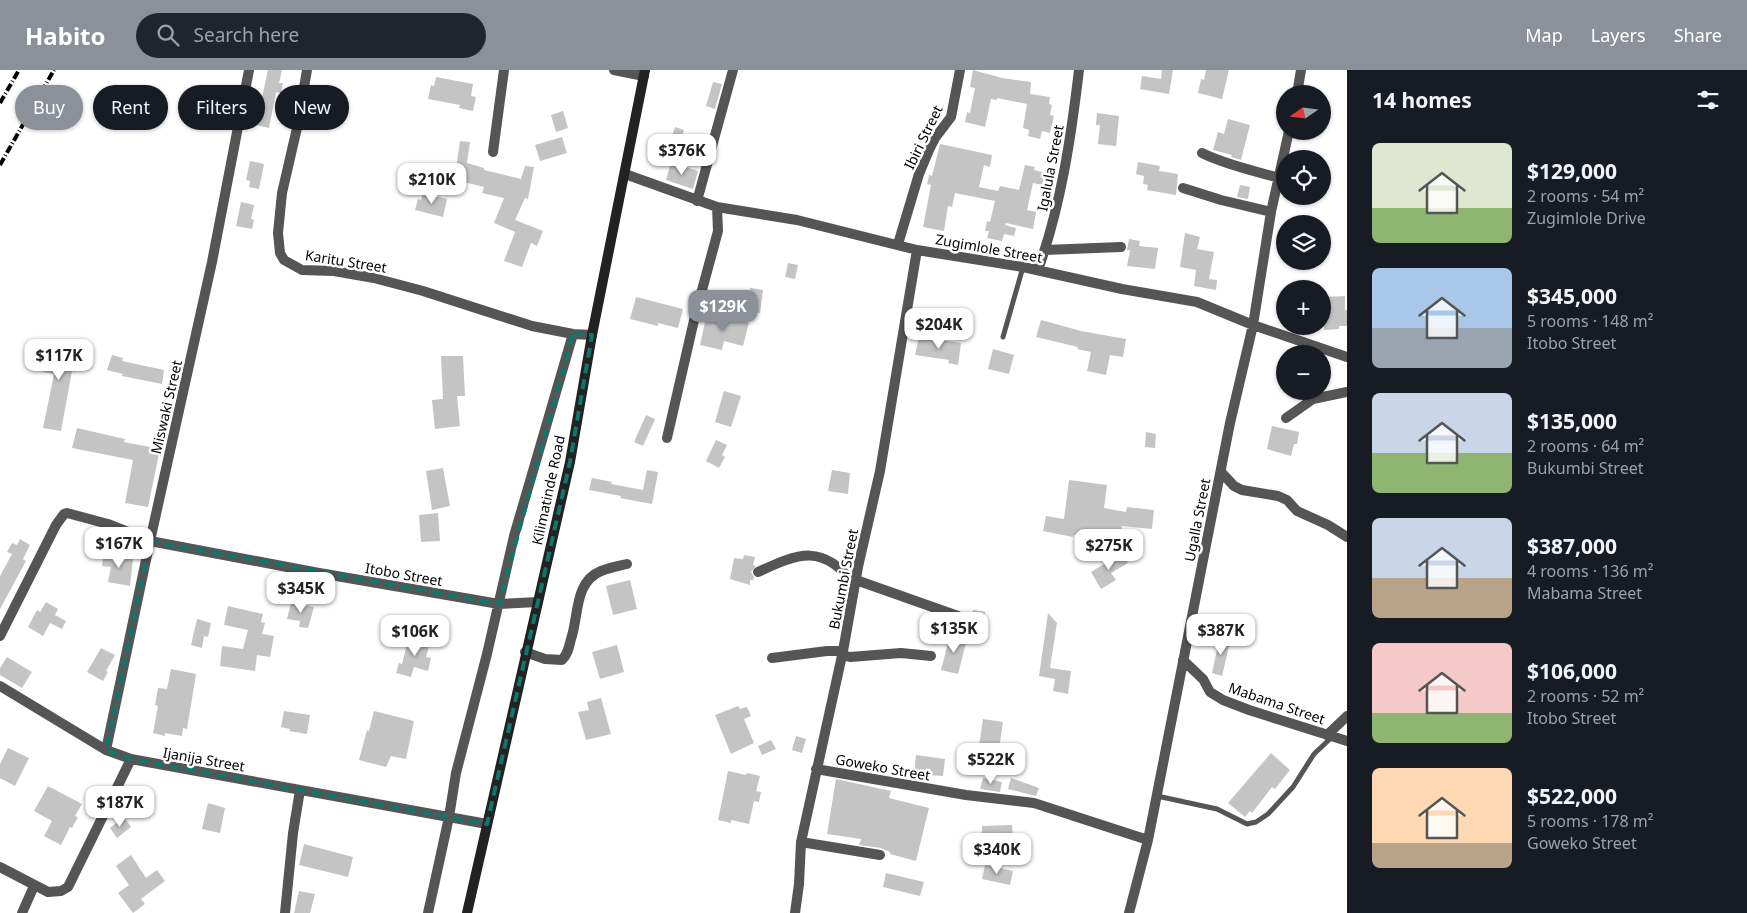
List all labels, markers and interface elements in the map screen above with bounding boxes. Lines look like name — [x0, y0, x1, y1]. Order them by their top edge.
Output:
search box — [136, 13, 486, 58]
text: Habito — [25, 19, 106, 52]
icon: search — [154, 21, 182, 49]
text: Search here — [194, 22, 299, 48]
text: Map — [1525, 23, 1563, 47]
text: Layers — [1591, 23, 1646, 47]
text: Share — [1674, 23, 1722, 47]
chip: Buy — [15, 85, 83, 130]
chip: Rent — [93, 85, 168, 130]
chip: Filters — [178, 85, 265, 130]
chip: New — [275, 85, 349, 130]
north arrow — [1276, 85, 1331, 140]
map controls — [1276, 85, 1331, 400]
text: 14 homes — [1372, 86, 1472, 114]
icon: filters — [1694, 86, 1722, 114]
street label: Ibiri Street — [899, 102, 947, 172]
street label: Igalula Street — [1032, 123, 1068, 213]
pin: $376K — [647, 134, 717, 176]
text: $376K — [658, 139, 706, 161]
button: locate — [1276, 150, 1331, 205]
text: $129,000 — [1527, 157, 1617, 185]
pin: $210K — [397, 162, 467, 205]
icon: home — [1412, 163, 1472, 223]
text: $210K — [408, 168, 456, 190]
text: 2 rooms · 54 m² — [1527, 185, 1644, 207]
text: Zugimlole Drive — [1527, 207, 1646, 229]
button: layers — [1276, 215, 1331, 270]
street label: Zugimlole Street — [934, 229, 1044, 267]
street label: Karitu Street — [304, 245, 388, 277]
button: + — [1276, 280, 1331, 335]
text: $345,000 — [1527, 282, 1617, 310]
icon: home — [1412, 288, 1472, 348]
pin: $129K — [688, 290, 758, 332]
text: $129K — [699, 295, 747, 317]
pin: $204K — [904, 308, 974, 350]
text: 5 rooms · 148 m² — [1527, 310, 1653, 332]
text: $204K — [915, 313, 963, 335]
text: Itobo Street — [1527, 332, 1616, 354]
pin: $117K — [24, 338, 94, 381]
text: $117K — [35, 344, 83, 366]
button: − — [1276, 345, 1331, 400]
street label: Miswaki Street — [146, 358, 186, 456]
text: $135,000 — [1527, 407, 1617, 435]
icon: home — [1412, 413, 1472, 473]
street label: Kilimatinde Road — [527, 433, 569, 547]
text: 2 rooms · 64 m² — [1527, 435, 1644, 457]
text: Bukumbi Street — [1527, 457, 1643, 479]
street label: Ugalla Street — [1180, 477, 1214, 563]
pin: $167K — [84, 526, 154, 569]
street label: Bukumbi Street — [824, 527, 862, 631]
pin: $275K — [1074, 528, 1144, 571]
text: $167K — [95, 532, 143, 554]
text: $387,000 — [1527, 532, 1617, 560]
text: $275K — [1085, 534, 1133, 556]
icon: home — [1412, 538, 1472, 598]
street label: Itobo Street — [364, 558, 444, 590]
text: 4 rooms · 136 m² — [1527, 560, 1653, 582]
pin: $345K — [266, 572, 336, 614]
text: $345K — [277, 577, 325, 599]
text: Mabama Street — [1527, 582, 1642, 604]
pin: $135K — [919, 612, 989, 654]
pin: $106K — [380, 614, 450, 657]
pin: $387K — [1186, 614, 1256, 656]
text: $135K — [930, 617, 978, 639]
text: $387K — [1197, 619, 1245, 641]
text: $106K — [391, 620, 439, 642]
text: $106,000 — [1527, 657, 1617, 685]
icon: home — [1412, 663, 1472, 723]
street label: Mabama Street — [1226, 678, 1328, 728]
text: 2 rooms · 52 m² — [1527, 685, 1644, 707]
text: Itobo Street — [1527, 707, 1616, 729]
street label: Ijanija Street — [162, 742, 246, 776]
pin: $522K — [956, 742, 1026, 785]
text: $522K — [967, 748, 1015, 770]
street label: Goweko Street — [834, 749, 932, 785]
text: $522,000 — [1527, 782, 1617, 810]
pin: $187K — [85, 786, 155, 828]
icon: home — [1412, 788, 1472, 848]
text: $187K — [96, 791, 144, 813]
text: 5 rooms · 178 m² — [1527, 810, 1653, 832]
pin: $340K — [962, 832, 1032, 875]
text: Goweko Street — [1527, 832, 1637, 854]
text: $340K — [973, 838, 1021, 860]

